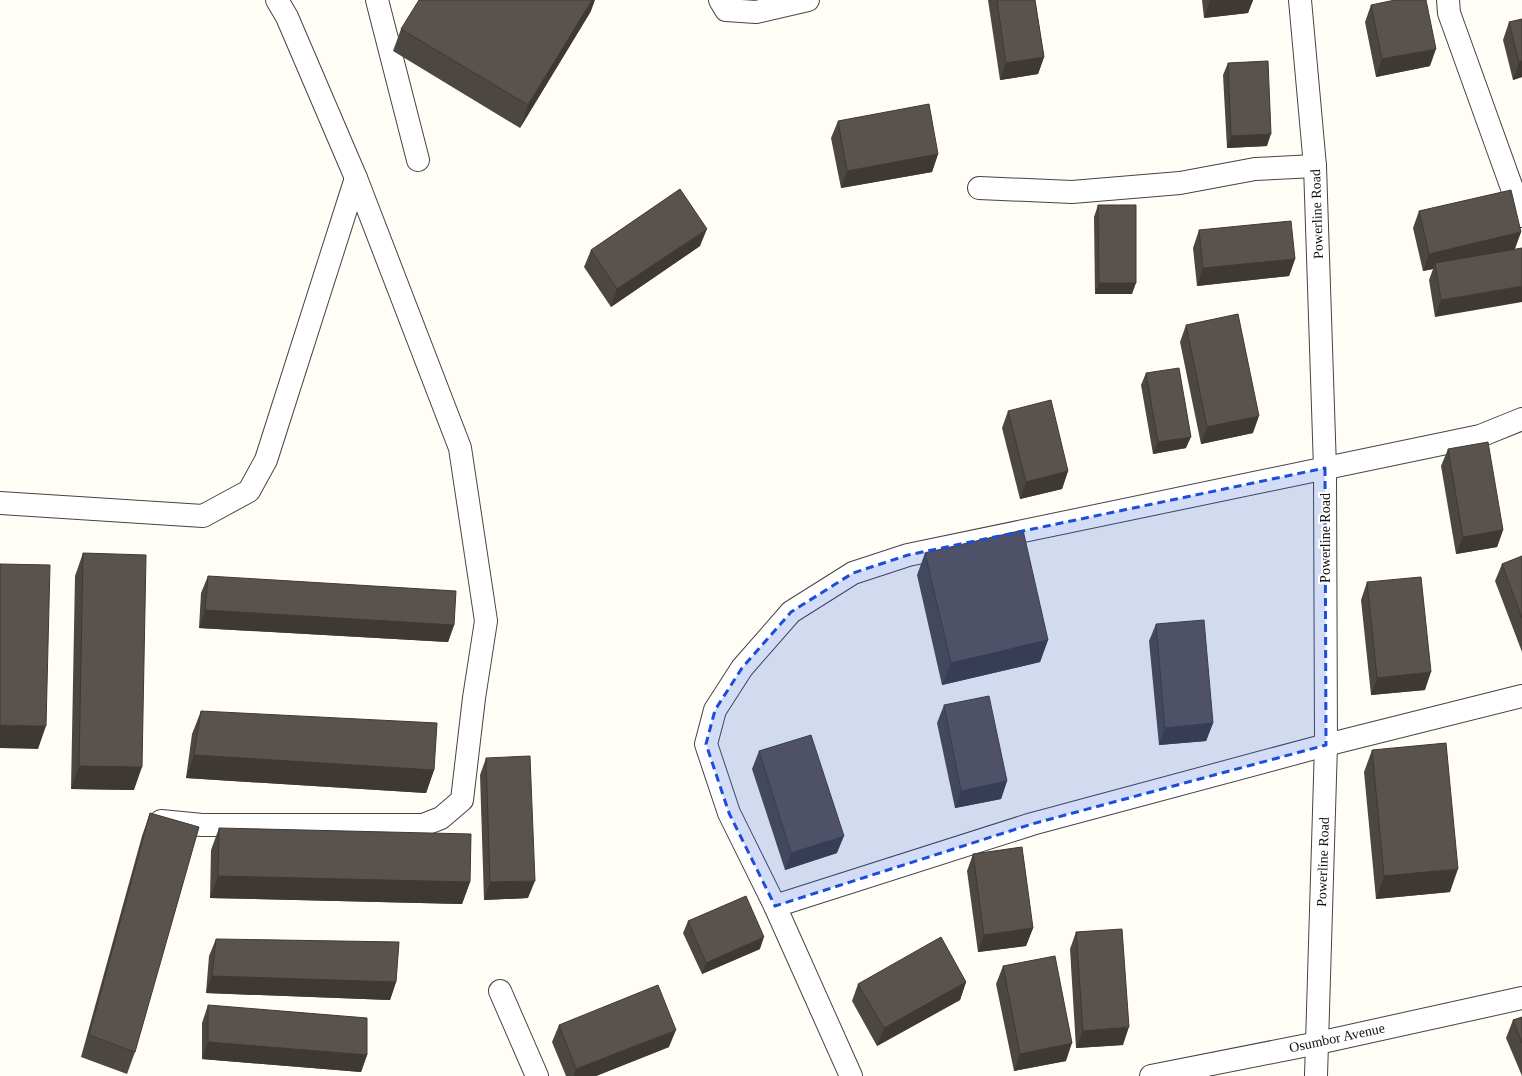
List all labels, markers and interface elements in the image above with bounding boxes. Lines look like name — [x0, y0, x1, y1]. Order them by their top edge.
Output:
street label: Powerline Road — [1308, 169, 1326, 259]
street label: Powerline Road — [1318, 493, 1333, 583]
street label: Powerline Road — [1314, 817, 1332, 907]
street label: Osumbor Avenue — [1288, 1021, 1386, 1055]

